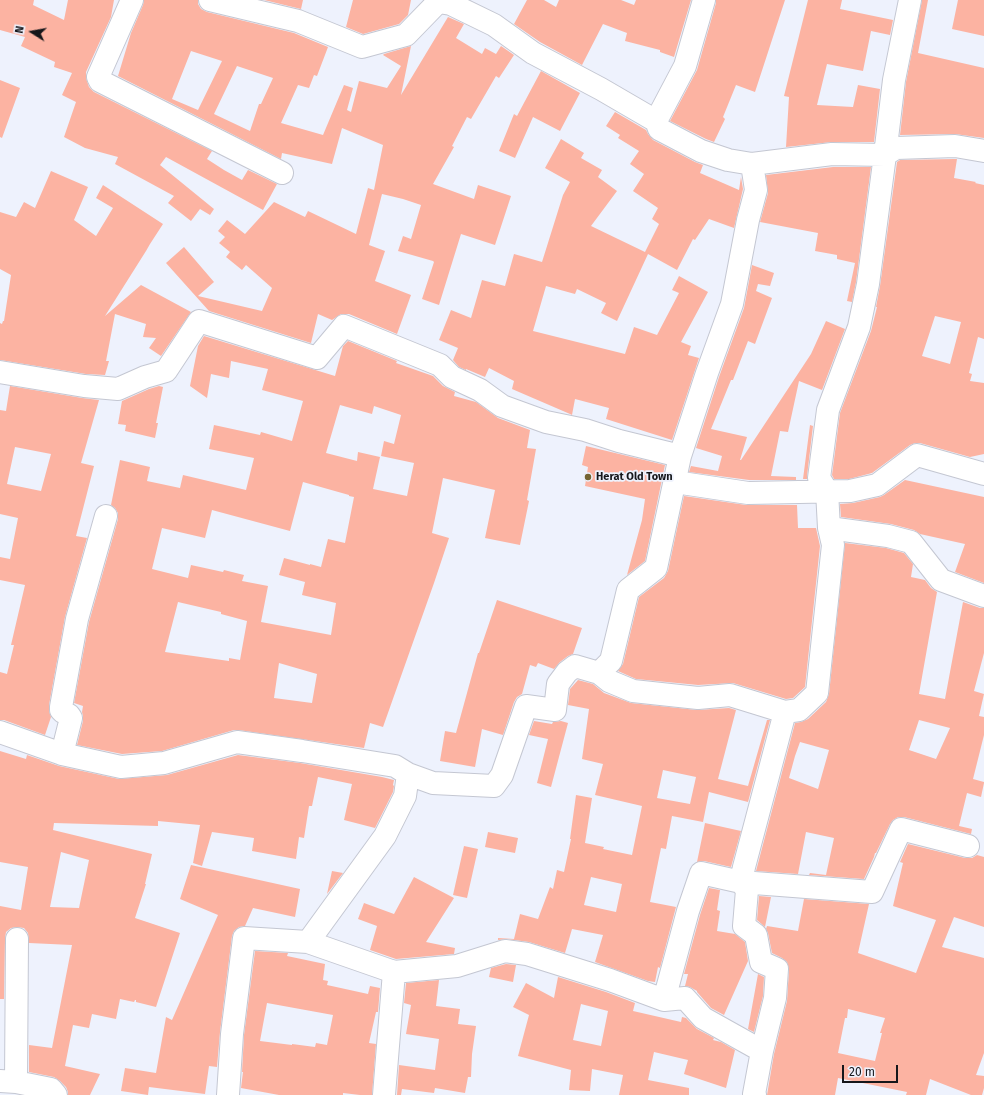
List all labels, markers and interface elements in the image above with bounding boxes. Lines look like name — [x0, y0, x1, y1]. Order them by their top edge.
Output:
north arrow — [12, 12, 52, 52]
text: N — [13, 25, 27, 34]
place label: Herat Old Town — [596, 470, 673, 484]
marker: Herat Old Town — [583, 472, 593, 482]
scale bar — [844, 1057, 900, 1083]
text: 20 m — [849, 1065, 875, 1079]

